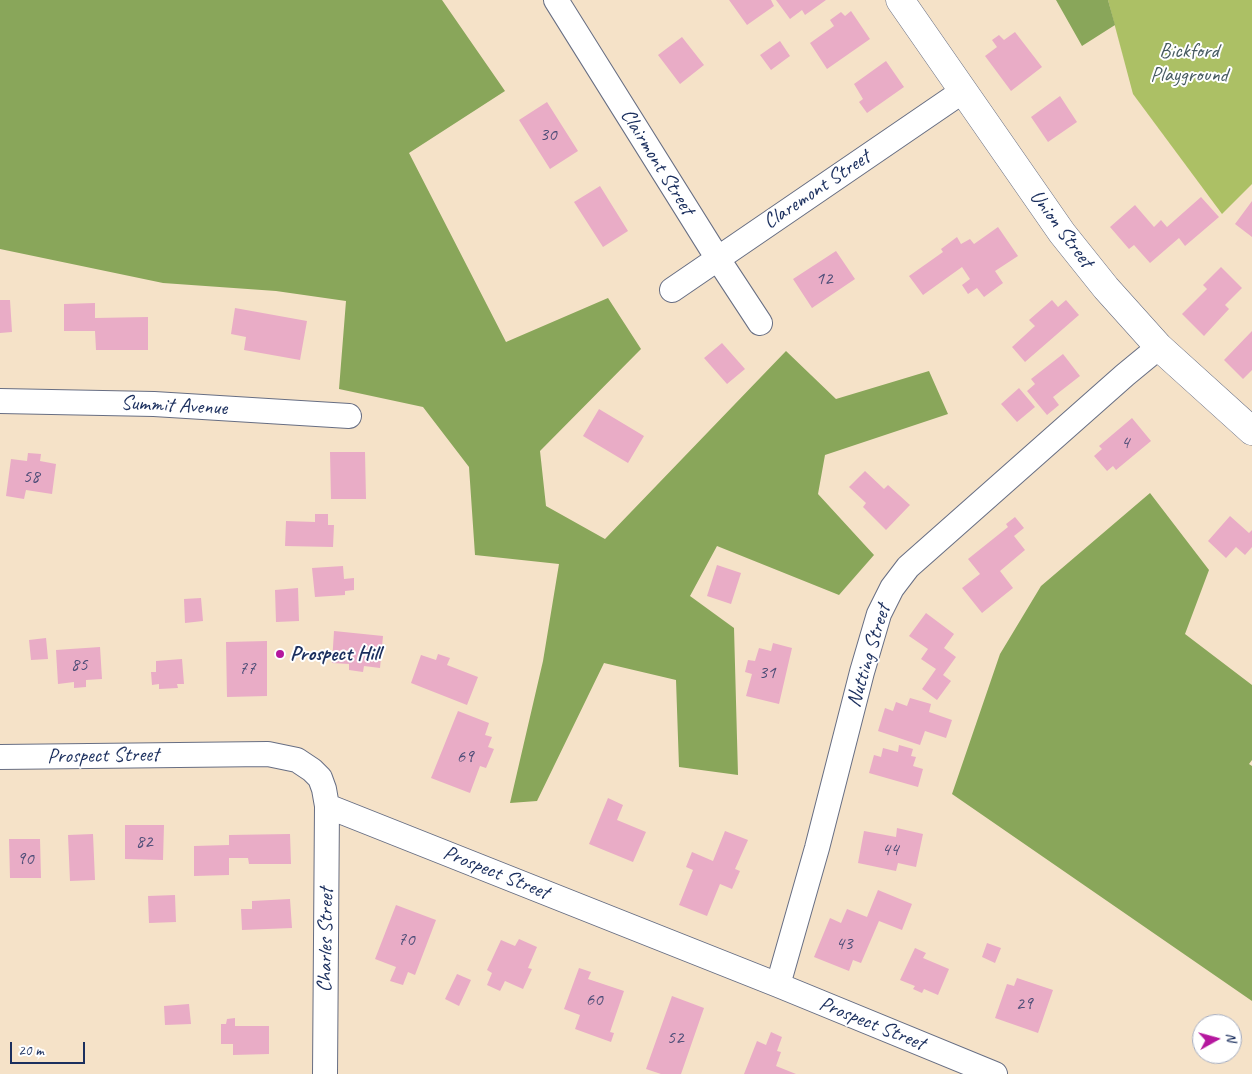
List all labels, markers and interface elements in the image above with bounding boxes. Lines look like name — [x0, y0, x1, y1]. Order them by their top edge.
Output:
park label: Bickford Playground — [1150, 38, 1228, 88]
street label: Clairmont Street — [614, 104, 700, 220]
house number: 30 — [539, 124, 557, 146]
street label: Claremont Street — [759, 145, 875, 235]
street label: Union Street — [1023, 185, 1099, 273]
house number: 12 — [815, 268, 833, 290]
street label: Summit Avenue — [120, 391, 228, 421]
house number: 4 — [1121, 432, 1129, 454]
house number: 58 — [22, 466, 40, 488]
street label: Nutting Street — [841, 602, 897, 710]
place label: Prospect Hill — [290, 641, 381, 667]
marker: Prospect Hill — [274, 648, 286, 660]
house number: 85 — [70, 654, 88, 676]
house number: 77 — [238, 658, 256, 680]
house number: 31 — [758, 662, 776, 684]
street label: Prospect Street — [47, 742, 159, 770]
house number: 69 — [456, 746, 474, 768]
house number: 82 — [135, 831, 153, 853]
house number: 44 — [881, 839, 899, 861]
street label: Prospect Street — [439, 840, 553, 906]
house number: 90 — [16, 848, 34, 870]
street label: Charles Street — [312, 887, 340, 993]
house number: 70 — [397, 929, 415, 951]
house number: 43 — [835, 933, 853, 955]
house number: 60 — [585, 989, 603, 1011]
street label: Prospect Street — [815, 991, 929, 1057]
house number: 29 — [1015, 993, 1033, 1015]
north arrow — [1192, 1014, 1242, 1064]
house number: 52 — [666, 1027, 684, 1049]
scale bar — [12, 1032, 88, 1064]
text: N — [1222, 1032, 1240, 1043]
text: 20 m — [18, 1041, 44, 1060]

